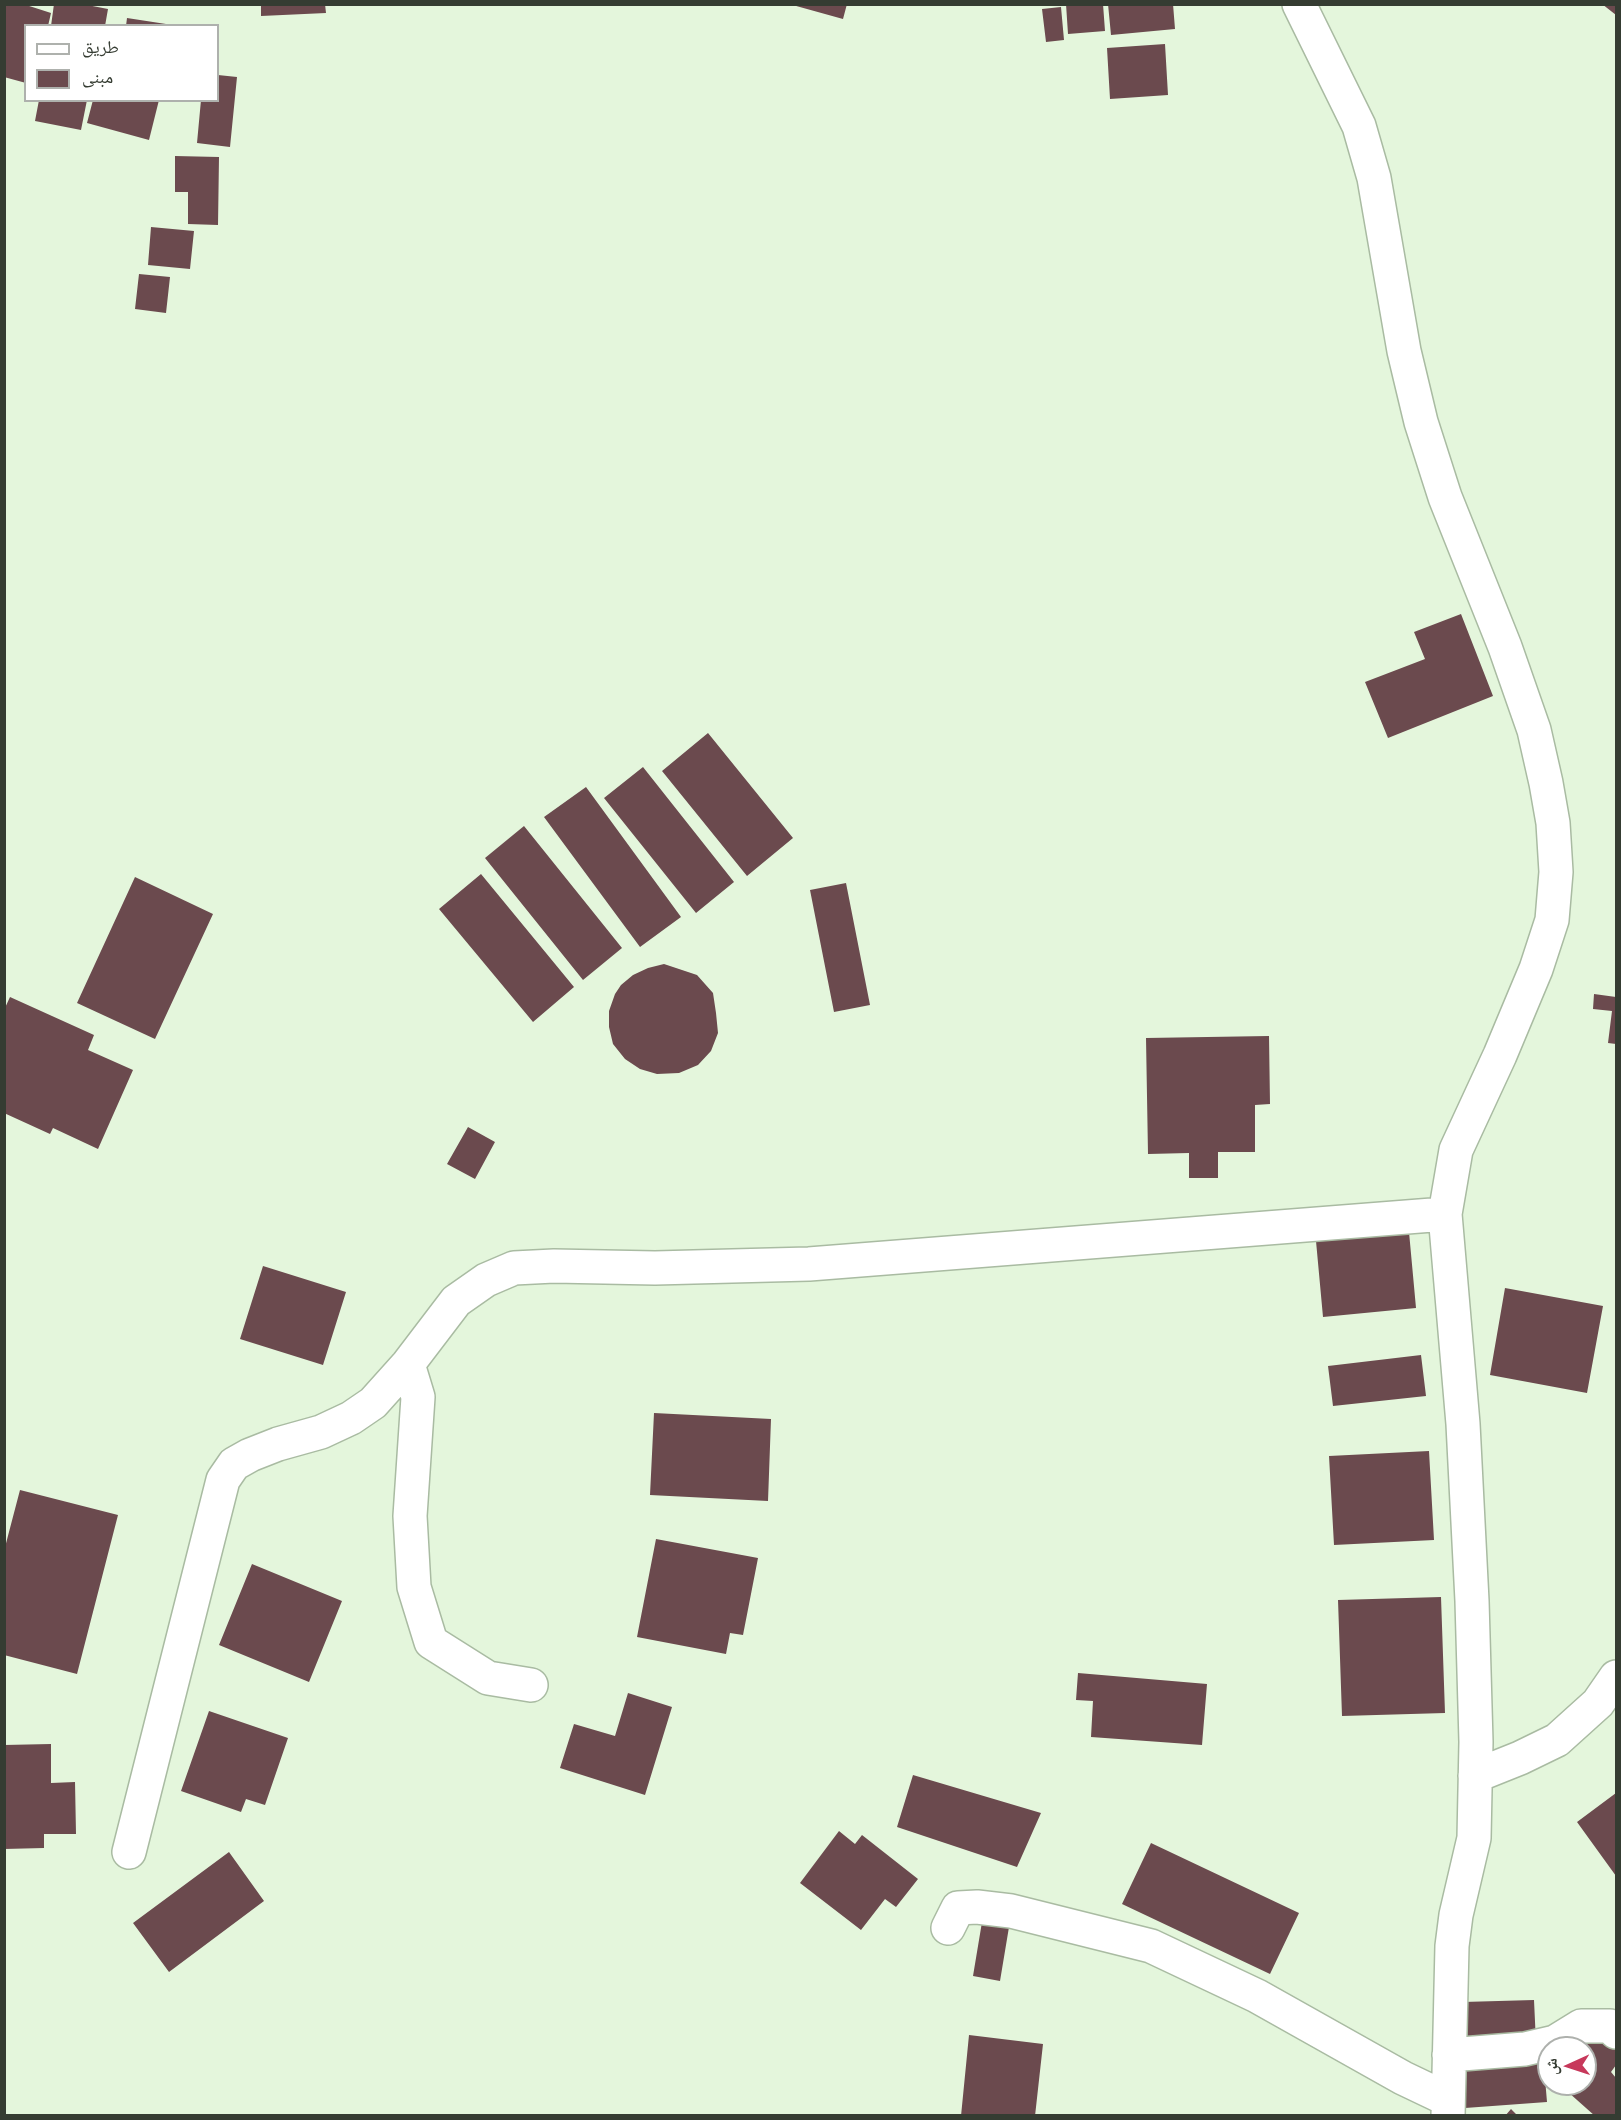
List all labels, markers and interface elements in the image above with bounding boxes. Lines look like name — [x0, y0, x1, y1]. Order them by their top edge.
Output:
legend — [24, 24, 219, 102]
text: طريق — [82, 34, 119, 58]
text: مبنى — [82, 64, 113, 88]
north arrow — [1537, 2036, 1597, 2096]
text: ش — [1540, 2058, 1562, 2076]

